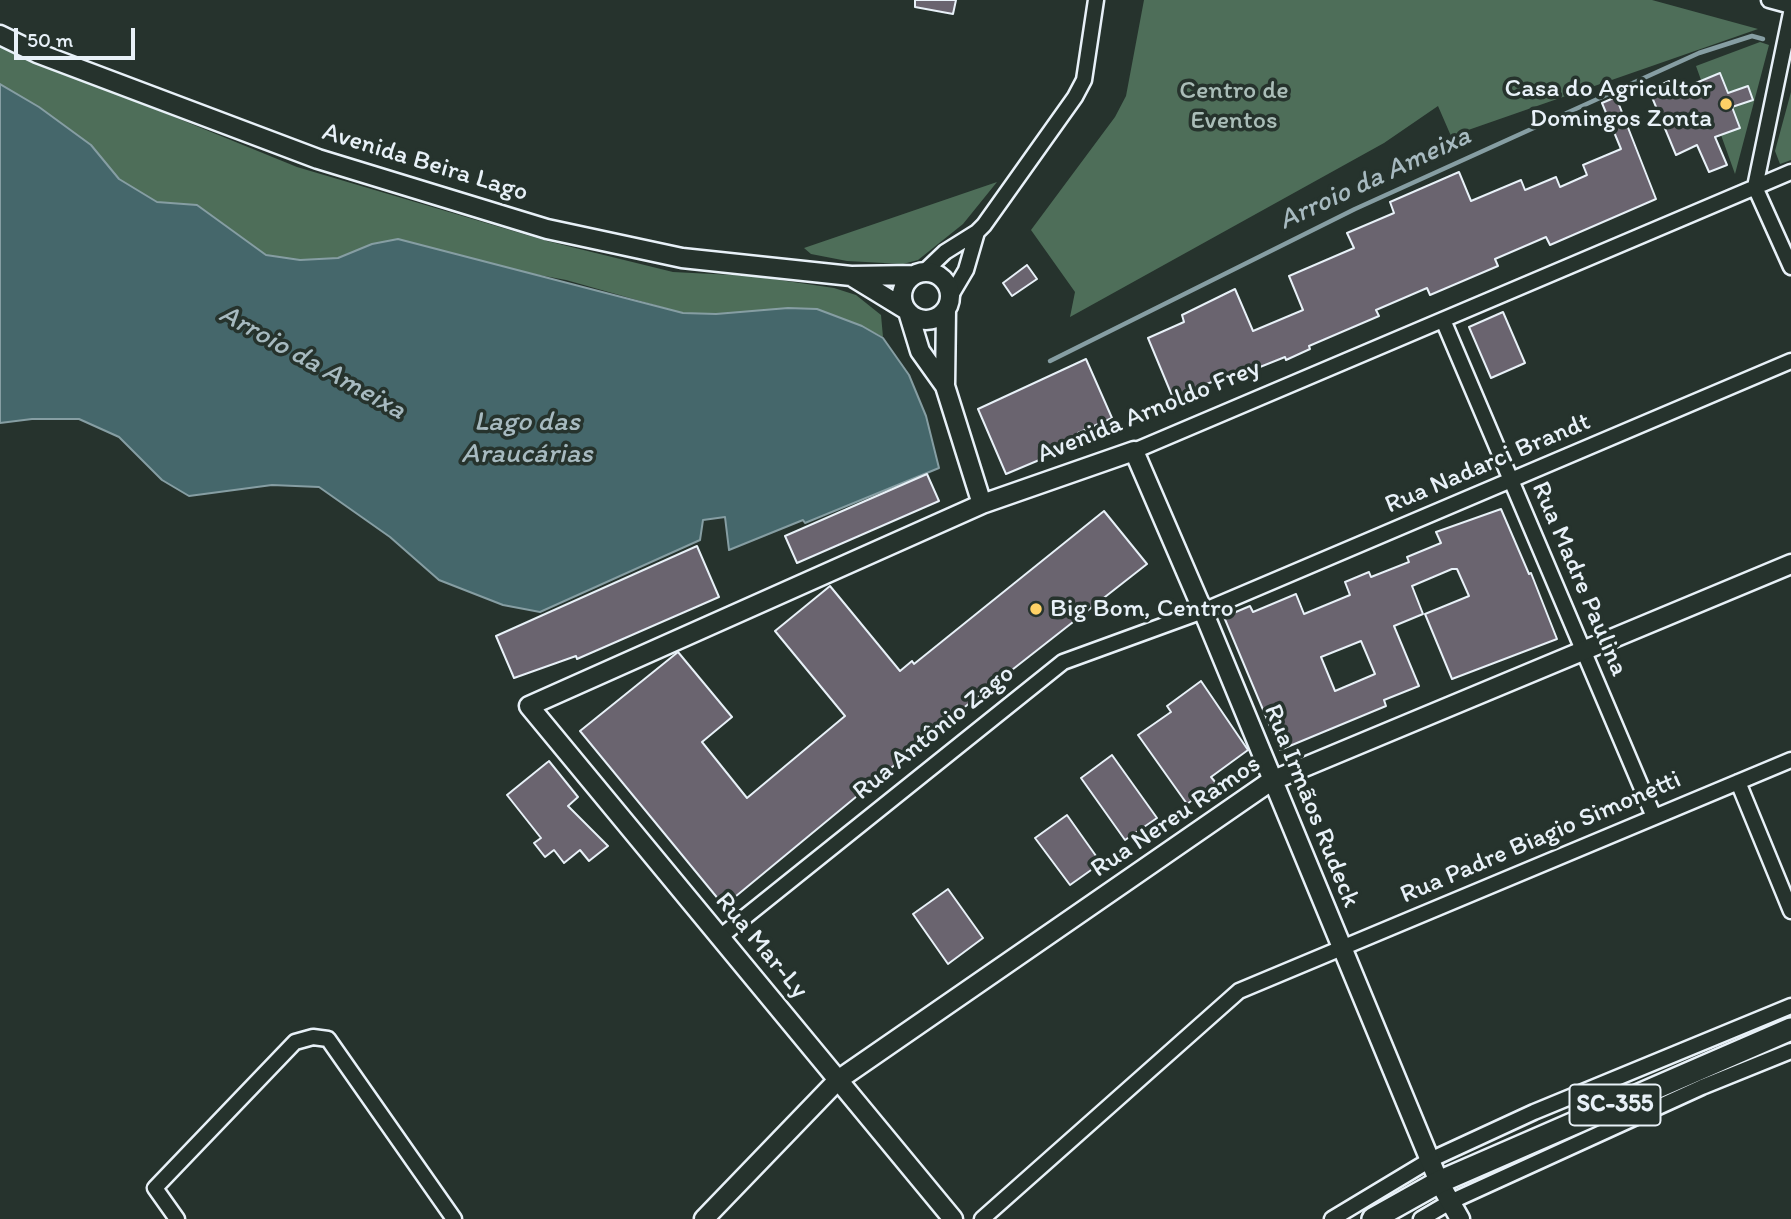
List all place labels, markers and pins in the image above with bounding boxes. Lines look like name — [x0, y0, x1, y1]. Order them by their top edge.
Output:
place label: Casa do Agricultor Domingos Zonta — [1505, 73, 1712, 134]
marker: Casa do Agricultor Domingos Zonta — [1718, 96, 1734, 112]
place label: Big Bom, Centro — [1050, 593, 1234, 625]
marker: Big Bom, Centro — [1028, 601, 1044, 617]

